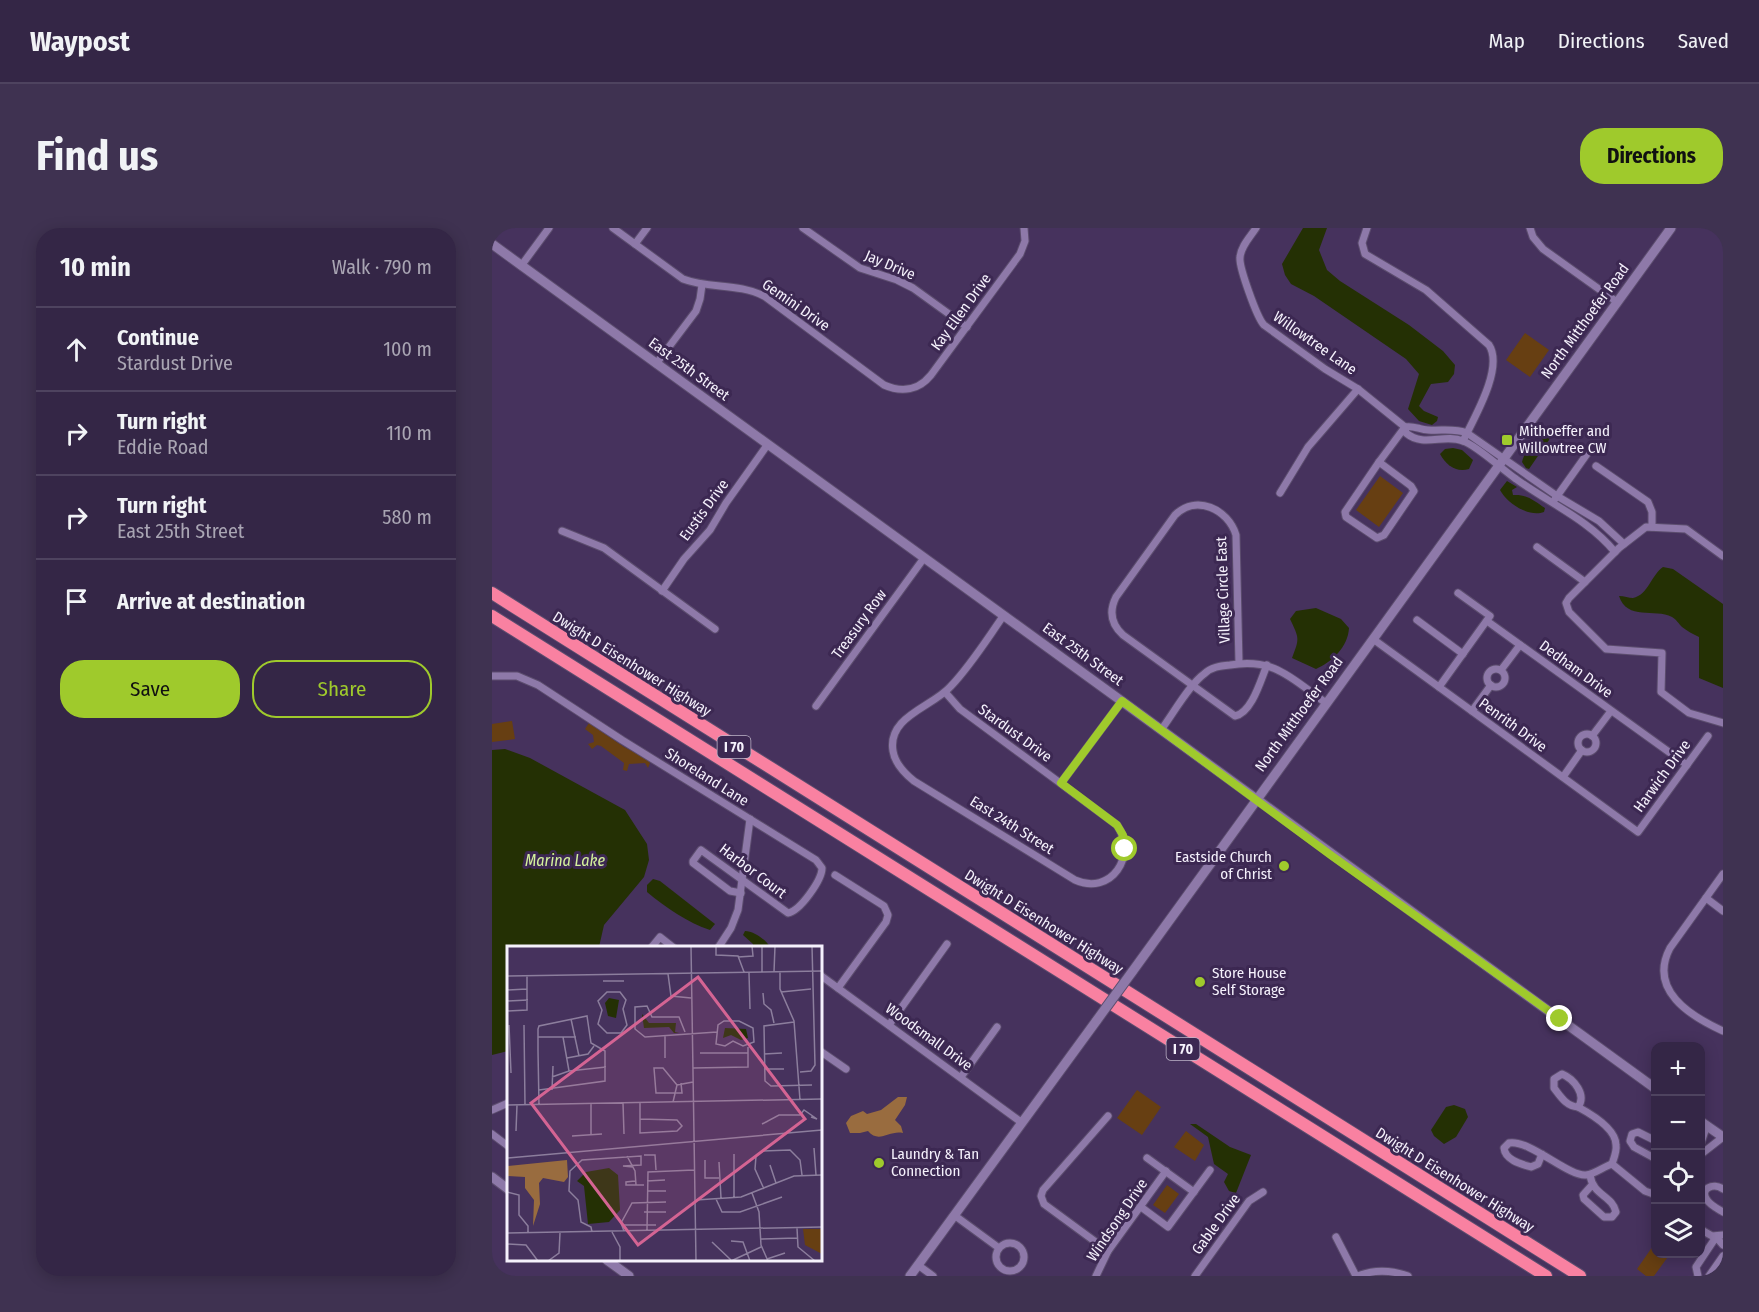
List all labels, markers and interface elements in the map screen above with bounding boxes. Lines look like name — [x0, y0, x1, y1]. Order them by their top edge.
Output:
text: Waypost — [30, 25, 130, 58]
text: Map — [1488, 28, 1525, 54]
text: Directions — [1558, 28, 1645, 54]
text: Saved — [1678, 28, 1729, 54]
button: Directions — [1580, 128, 1723, 184]
text: Find us — [36, 131, 158, 181]
street label: Jay Drive — [862, 246, 918, 284]
text: 10 min — [60, 252, 131, 283]
text: Walk · 790 m — [332, 255, 432, 279]
street label: North Mitthoefer Road — [1537, 260, 1633, 382]
street label: Kay Ellen Drive — [927, 270, 995, 354]
street label: Gemini Drive — [759, 275, 833, 335]
street label: Willowtree Lane — [1270, 308, 1360, 378]
text: Continue — [117, 324, 199, 351]
icon: ahead — [60, 333, 93, 366]
street label: East 25th Street — [645, 334, 733, 404]
text: 100 m — [383, 337, 432, 361]
text: Stardust Drive — [117, 351, 233, 375]
text: Turn right — [117, 408, 206, 435]
icon: right — [60, 417, 93, 450]
text: 110 m — [386, 421, 432, 445]
place label: Mithoeffer and Willowtree CW — [1519, 422, 1610, 457]
marker: Mithoeffer and Willowtree CW — [1500, 433, 1514, 447]
text: Eddie Road — [117, 435, 209, 459]
street label: Eustis Drive — [676, 476, 732, 544]
text: Turn right — [117, 492, 206, 519]
icon: right — [60, 501, 93, 534]
text: 580 m — [382, 505, 432, 529]
text: East 25th Street — [117, 519, 244, 543]
street label: Village Circle East — [1212, 536, 1234, 644]
icon: arrive — [60, 585, 93, 618]
street label: Treasury Row — [828, 586, 890, 662]
text: Arrive at destination — [117, 588, 305, 615]
street label: Dwight D Eisenhower Highway — [549, 608, 715, 720]
street label: East 25th Street — [1039, 619, 1127, 689]
street label: Dedham Drive — [1536, 636, 1616, 702]
street label: North Mitthoefer Road — [1251, 653, 1347, 775]
button: Save — [60, 660, 240, 718]
button: Share — [252, 660, 432, 718]
street label: Penrith Drive — [1475, 694, 1551, 756]
street label: Stardust Drive — [975, 700, 1055, 766]
road number: I 70 — [718, 736, 750, 758]
street label: Harwich Drive — [1630, 736, 1694, 816]
street label: Shoreland Lane — [662, 744, 752, 810]
street label: East 24th Street — [967, 792, 1057, 858]
route start — [1111, 835, 1137, 861]
street label: Harbor Court — [716, 840, 790, 902]
place label: Eastside Church of Christ — [1175, 848, 1272, 883]
water label: Marina Lake — [525, 851, 605, 870]
marker: Eastside Church of Christ — [1277, 859, 1291, 873]
street label: Dwight D Eisenhower Highway — [961, 866, 1127, 978]
inset map — [507, 946, 822, 1261]
place label: Store House Self Storage — [1212, 964, 1286, 999]
marker: Store House Self Storage — [1193, 975, 1207, 989]
street label: Woodsmall Drive — [882, 999, 976, 1075]
route end — [1546, 1005, 1572, 1031]
road number: I 70 — [1166, 1038, 1200, 1060]
map controls — [1651, 1042, 1705, 1258]
button: + — [1651, 1042, 1705, 1096]
button: − — [1651, 1096, 1705, 1150]
street label: Dwight D Eisenhower Highway — [1372, 1124, 1538, 1236]
place label: Laundry & Tan Connection — [891, 1145, 979, 1180]
button: locate — [1651, 1150, 1705, 1204]
marker: Laundry & Tan Connection — [872, 1156, 886, 1170]
street label: Windsong Drive — [1083, 1175, 1151, 1265]
street label: Gable Drive — [1188, 1190, 1244, 1258]
button: layers — [1651, 1204, 1705, 1258]

